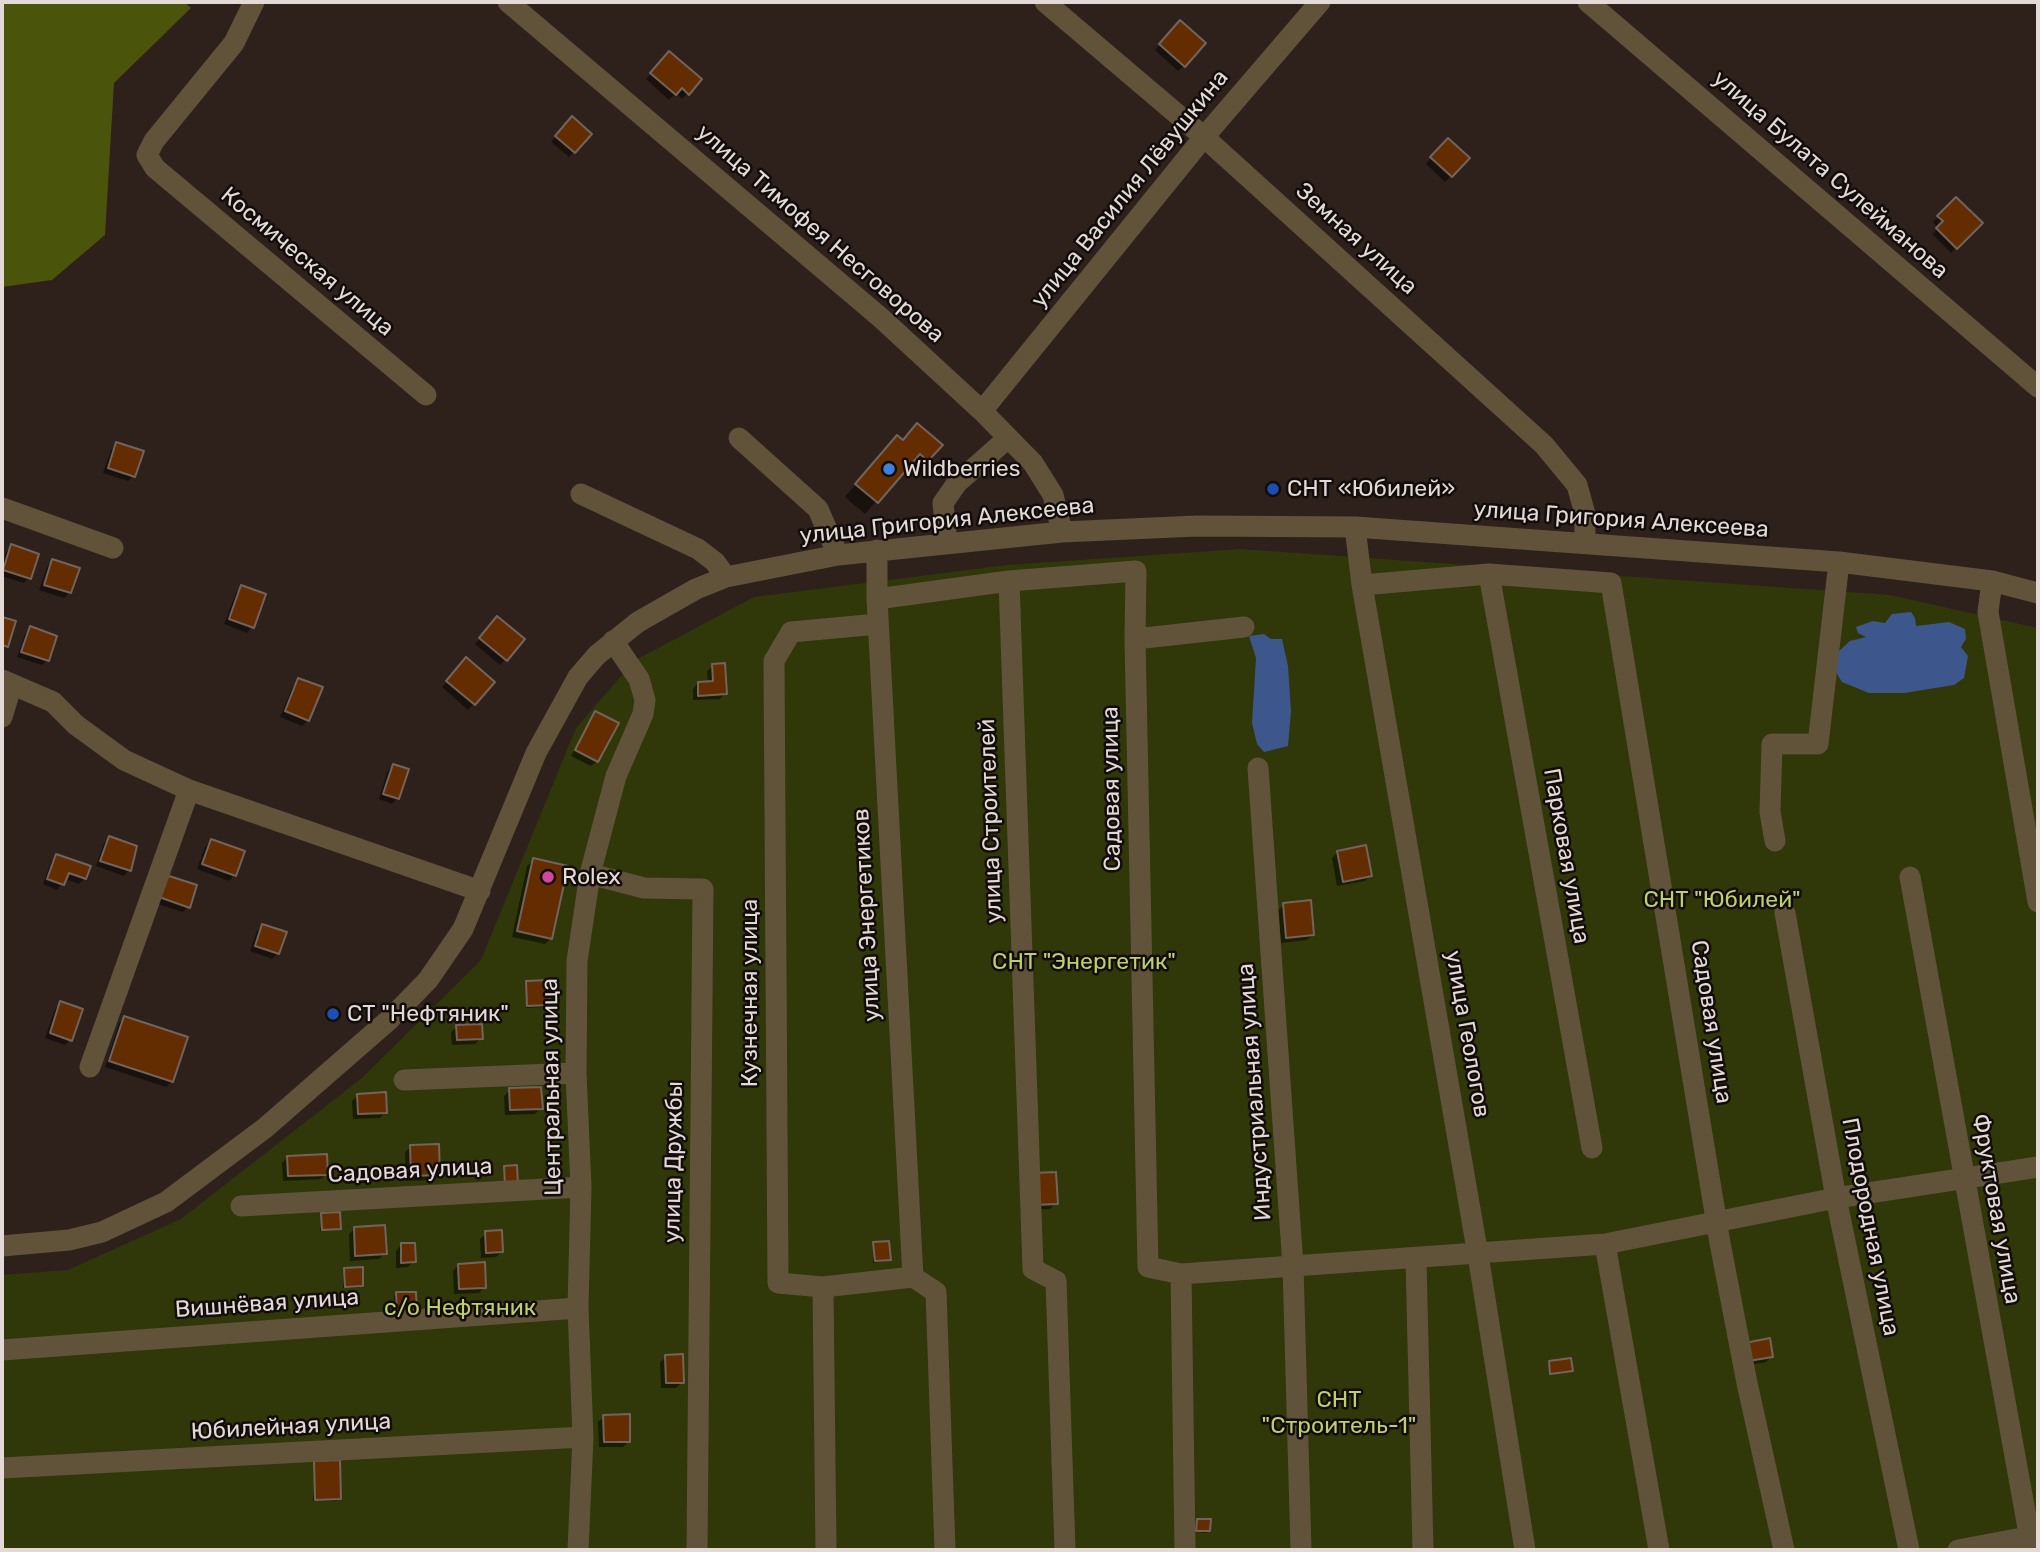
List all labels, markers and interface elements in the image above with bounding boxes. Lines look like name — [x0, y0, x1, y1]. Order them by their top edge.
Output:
street label: улица Василия Лёвушкина — [1026, 65, 1234, 313]
street label: улица Булата Сулейманова — [1707, 65, 1953, 285]
street label: улица Тимофея Несговорова — [691, 119, 949, 349]
street label: Земная улица — [1290, 177, 1422, 301]
street label: Космическая улица — [215, 182, 399, 342]
place label: Wildberries — [903, 455, 1020, 483]
marker: Wildberries — [881, 461, 897, 477]
place label: СНТ «Юбилей» — [1287, 475, 1455, 503]
marker: СНТ «Юбилей» — [1265, 481, 1281, 497]
street label: улица Григория Алексеева — [798, 492, 1096, 550]
street label: улица Григория Алексеева — [1473, 496, 1769, 544]
street label: Садовая улица — [1097, 706, 1127, 872]
street label: улица Строителей — [974, 718, 1008, 924]
street label: Парковая улица — [1537, 766, 1595, 946]
street label: улица Энергетиков — [848, 808, 886, 1022]
place label: Rolex — [562, 863, 621, 891]
marker: Rolex — [540, 869, 556, 885]
park label: СНТ "Юбилей" — [1643, 886, 1801, 914]
street label: Кузнечная улица — [736, 899, 764, 1087]
street label: Садовая улица — [1684, 938, 1738, 1106]
park label: СНТ "Энергетик" — [992, 948, 1176, 976]
street label: улица Геологов — [1439, 948, 1495, 1120]
street label: Индустриальная улица — [1232, 962, 1278, 1222]
street label: Центральная улица — [536, 978, 568, 1196]
place label: СТ "Нефтяник" — [347, 1000, 509, 1028]
marker: СТ "Нефтяник" — [325, 1006, 341, 1022]
street label: улица Дружбы — [659, 1081, 689, 1243]
street label: Фруктовая улица — [1966, 1112, 2026, 1306]
street label: Плодородная улица — [1835, 1116, 1905, 1338]
street label: Садовая улица — [327, 1153, 493, 1189]
street label: Вишнёвая улица — [174, 1284, 360, 1324]
park label: с/о Нефтяник — [384, 1294, 536, 1322]
park label: СНТ "Строитель-1" — [1262, 1386, 1416, 1440]
street label: Юбилейная улица — [190, 1408, 392, 1446]

